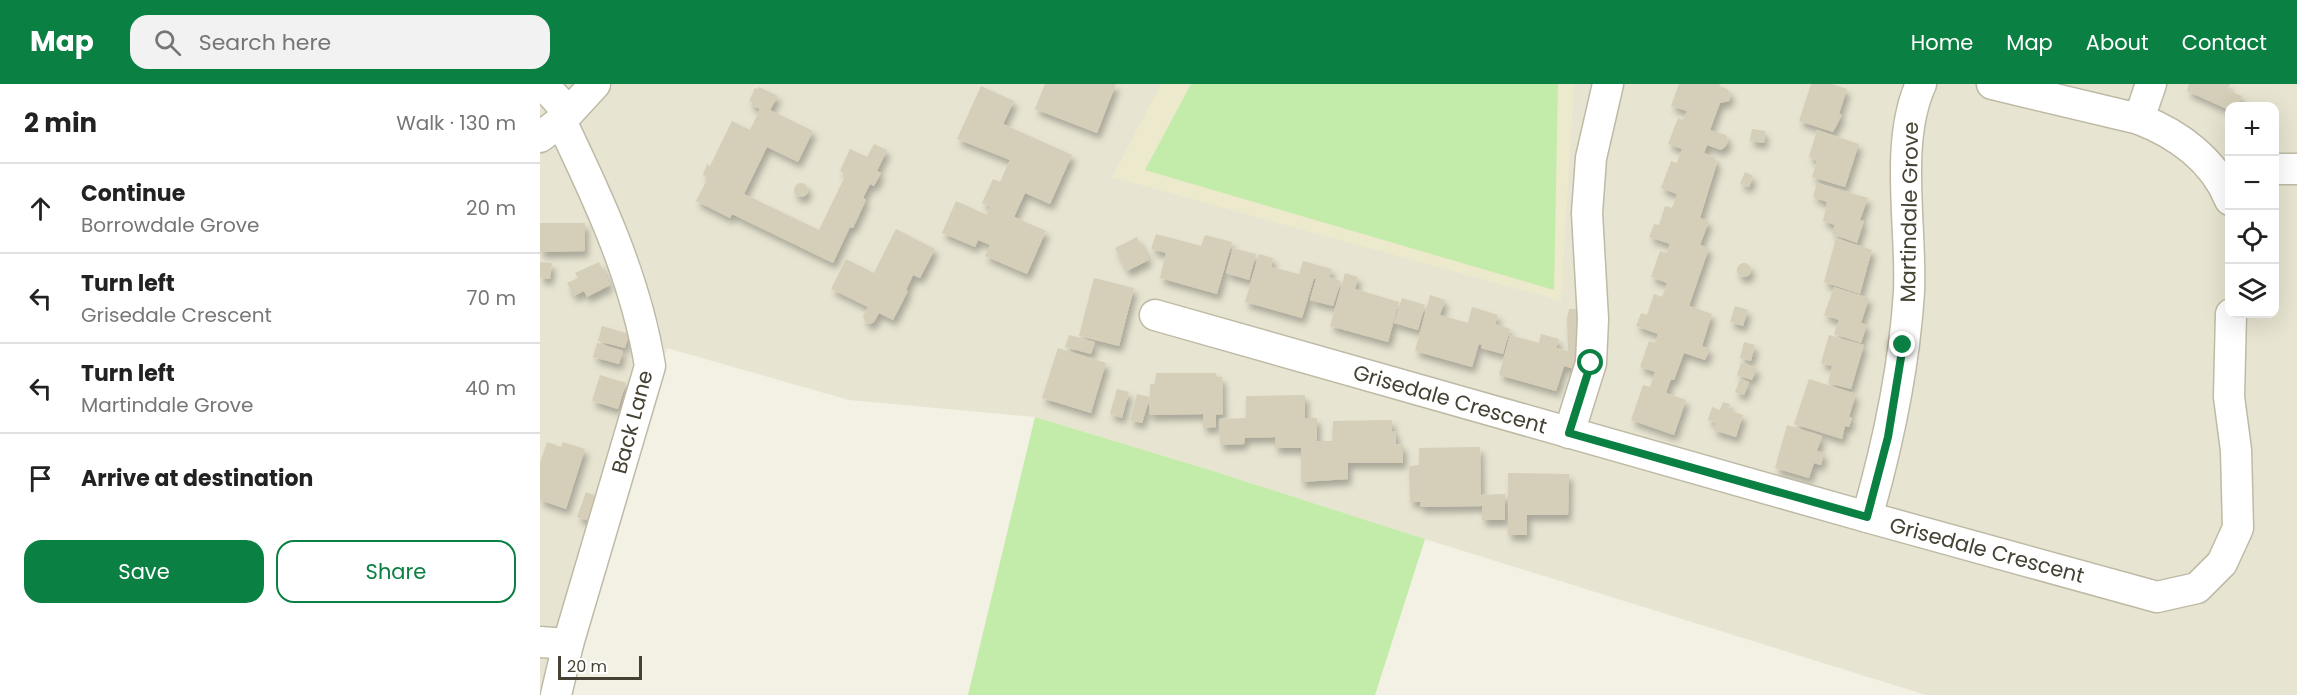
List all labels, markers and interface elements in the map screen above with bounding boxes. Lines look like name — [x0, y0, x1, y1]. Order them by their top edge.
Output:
search box — [130, 15, 550, 69]
text: Map — [30, 22, 94, 61]
icon: search — [151, 26, 184, 59]
text: Search here — [199, 27, 331, 58]
text: Home — [1911, 28, 1973, 57]
text: Map — [2006, 28, 2053, 57]
text: About — [2086, 28, 2149, 57]
text: Contact — [2182, 28, 2267, 57]
map controls — [2225, 102, 2279, 318]
button: + — [2225, 102, 2279, 156]
text: 2 min — [24, 105, 97, 141]
text: Walk · 130 m — [396, 109, 516, 137]
street label: Martindale Grove — [1893, 121, 1925, 303]
button: − — [2225, 156, 2279, 210]
text: Continue — [81, 178, 185, 209]
icon: ahead — [24, 192, 57, 225]
text: 20 m — [466, 194, 516, 222]
button: locate — [2225, 210, 2279, 264]
text: Borrowdale Grove — [81, 211, 259, 239]
button: layers — [2225, 264, 2279, 318]
text: Turn left — [81, 268, 175, 299]
icon: left — [24, 282, 57, 315]
text: 70 m — [467, 284, 516, 312]
text: Grisedale Crescent — [81, 301, 272, 329]
route end — [1889, 331, 1915, 357]
route start — [1577, 349, 1603, 375]
street label: Grisedale Crescent — [1350, 357, 1550, 441]
text: Turn left — [81, 358, 175, 389]
street label: Back Lane — [604, 367, 660, 477]
icon: left — [24, 372, 57, 405]
text: 40 m — [465, 374, 516, 402]
text: Martindale Grove — [81, 391, 253, 419]
icon: arrive — [24, 462, 57, 495]
text: Arrive at destination — [81, 463, 313, 494]
street label: Grisedale Crescent — [1886, 510, 2088, 590]
button: Save — [24, 540, 264, 603]
button: Share — [276, 540, 516, 603]
scale bar — [558, 653, 642, 680]
text: 20 m — [567, 655, 607, 678]

